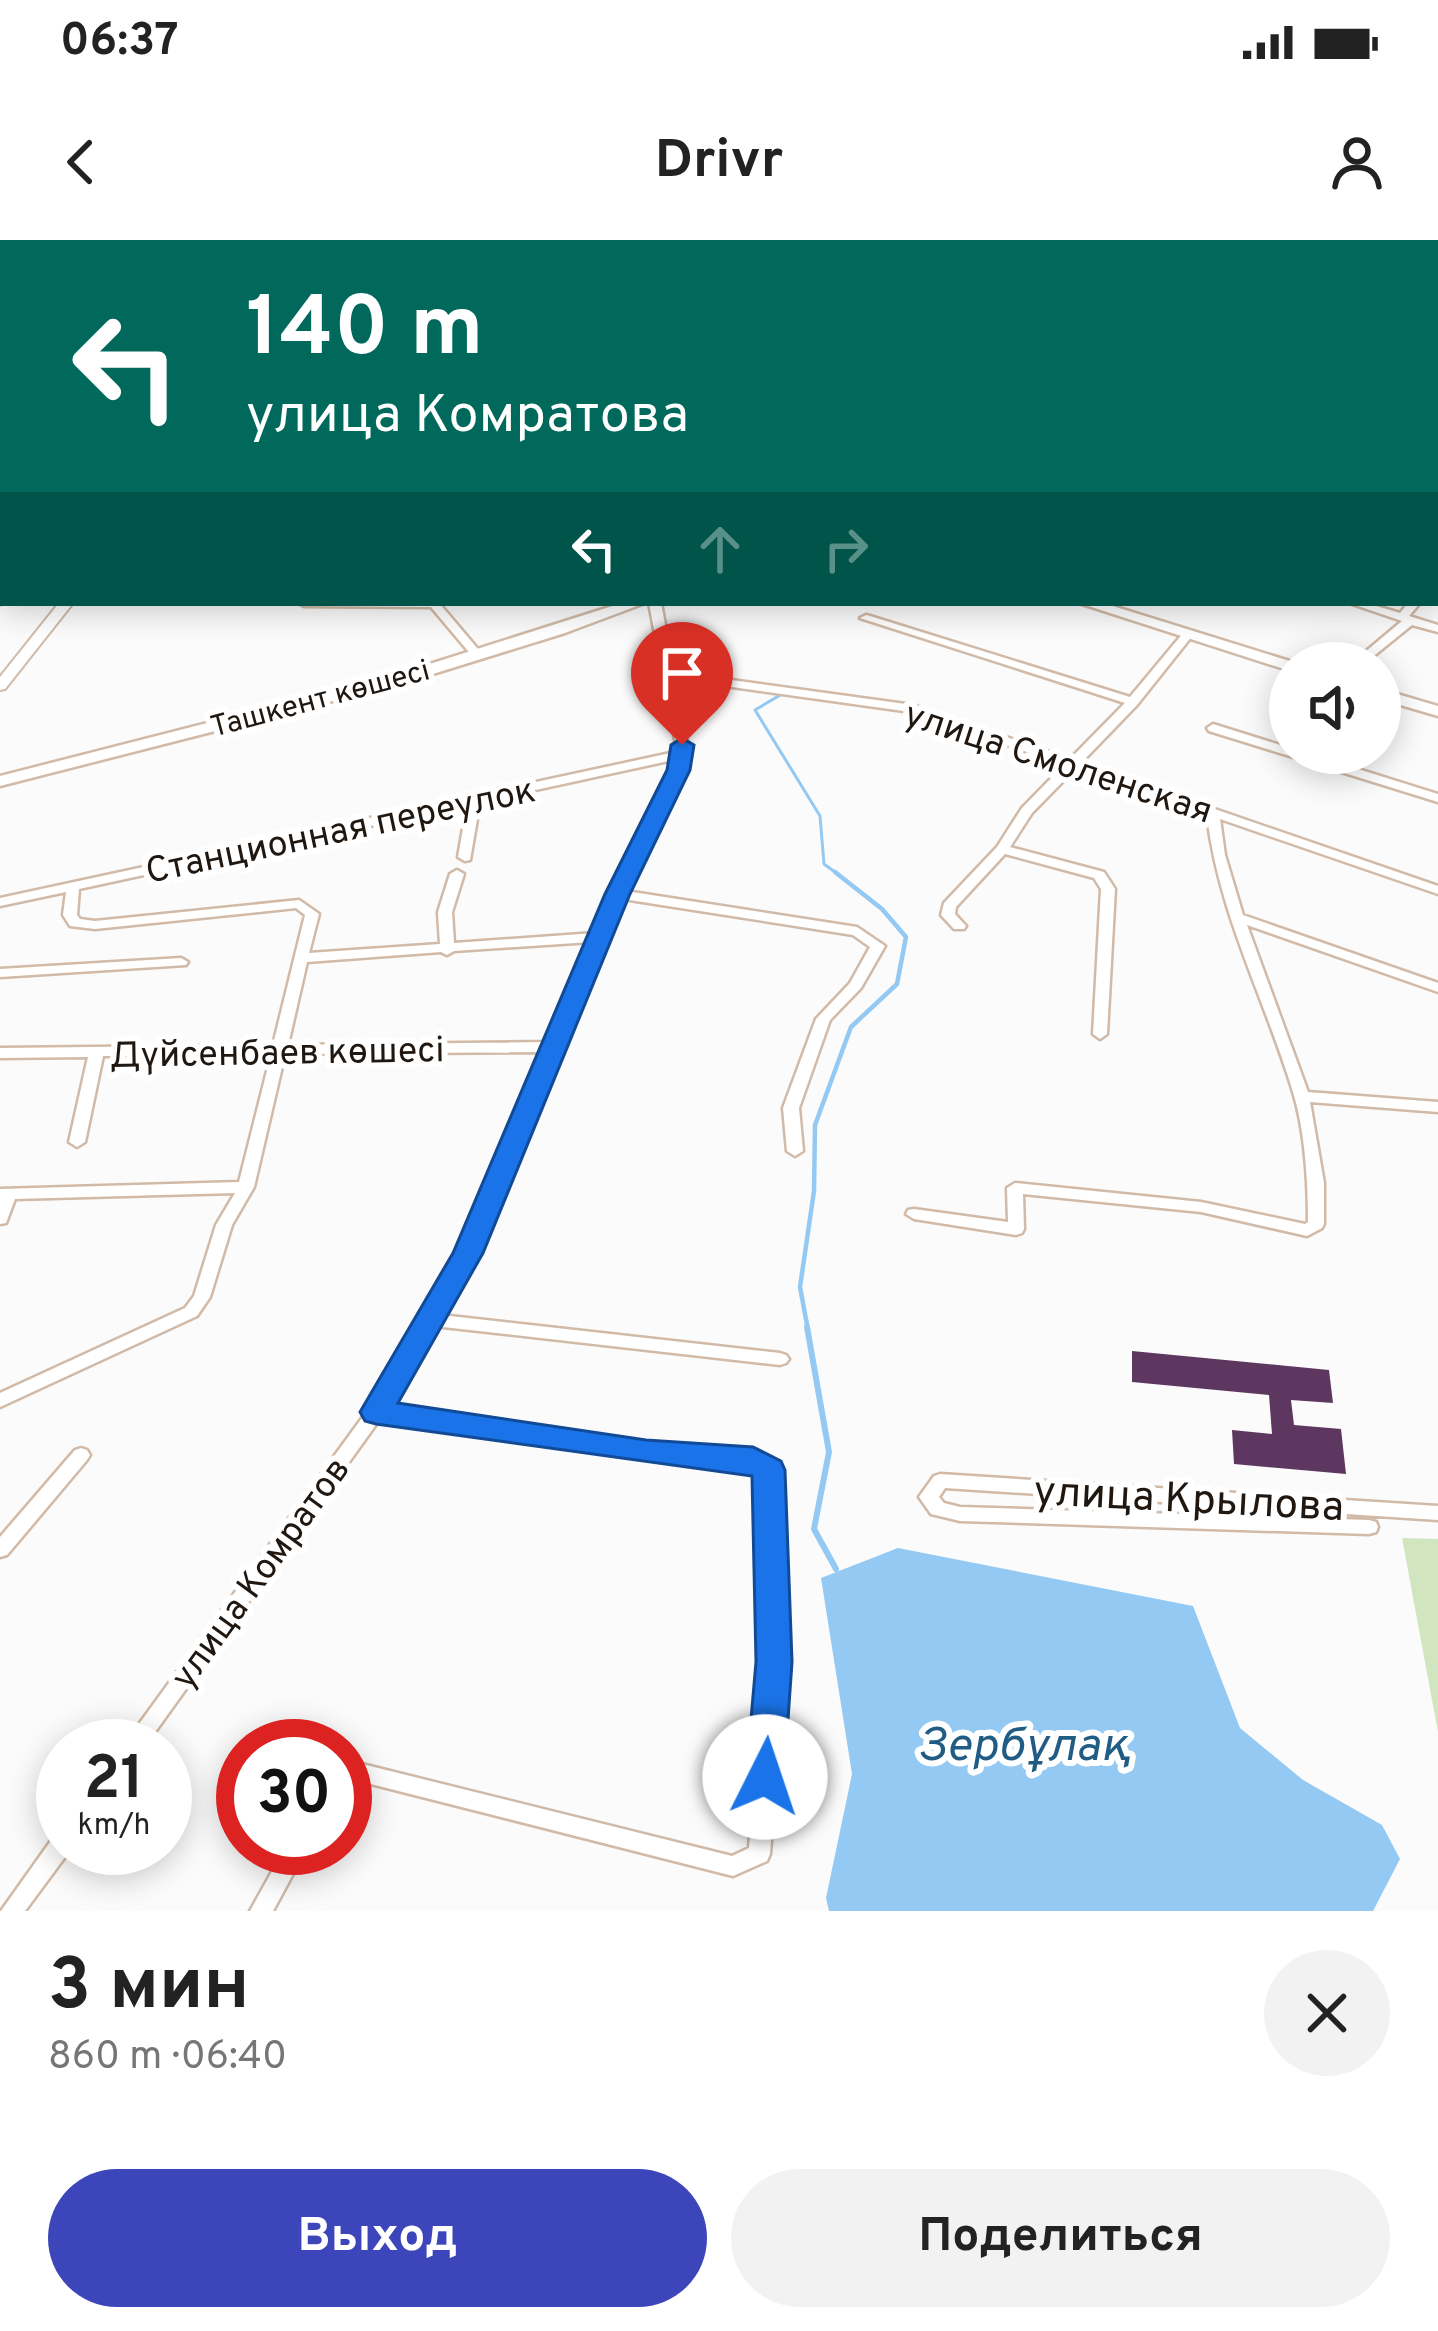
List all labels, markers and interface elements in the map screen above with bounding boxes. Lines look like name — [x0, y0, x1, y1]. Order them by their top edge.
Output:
text: 06:37 — [60, 14, 179, 71]
text: Drivr — [655, 128, 783, 197]
icon: back — [48, 129, 114, 195]
icon: person — [1324, 129, 1390, 195]
text: 140 m — [246, 279, 483, 385]
icon: left — [48, 288, 204, 444]
text: улица Комратова — [246, 383, 689, 452]
icon: left — [561, 516, 627, 582]
icon: ahead — [687, 516, 753, 582]
icon: right — [813, 516, 879, 582]
pin — [631, 622, 733, 745]
icon: arrive — [649, 640, 715, 706]
map controls — [1269, 642, 1401, 774]
button: sound — [1269, 642, 1401, 774]
street label: Ташкент көшесі — [207, 653, 434, 747]
street label: улица Смоленская — [898, 693, 1218, 836]
street label: Станционная переулок — [142, 769, 540, 897]
street label: Дүйсенбаев көшесі — [109, 1029, 445, 1081]
street label: улица Комратов — [162, 1449, 362, 1700]
street label: улица Крылова — [1032, 1467, 1345, 1536]
position arrow — [702, 1714, 828, 1840]
water label: Зербұлақ — [919, 1718, 1131, 1778]
speed limit sign: 30 — [216, 1719, 372, 1875]
text: 21 — [84, 1744, 144, 1820]
text: km/h — [78, 1808, 150, 1845]
text: 3 мин — [48, 1943, 249, 2035]
button: close — [1264, 1950, 1390, 2076]
text: 860 m · 06:40 — [48, 2034, 287, 2083]
button: Выход — [48, 2169, 707, 2307]
button: Поделиться — [731, 2169, 1390, 2307]

